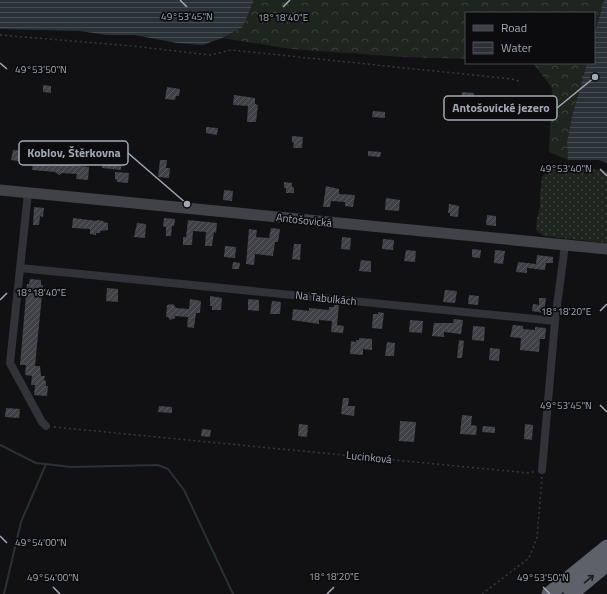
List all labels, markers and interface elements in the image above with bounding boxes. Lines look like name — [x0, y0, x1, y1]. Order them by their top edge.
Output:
text: 49°53'45"N — [161, 9, 213, 24]
text: 18°18'40"E — [258, 10, 309, 25]
legend — [465, 12, 595, 64]
text: Road — [501, 18, 527, 37]
text: Water — [501, 38, 532, 57]
text: 49°53'50"N — [15, 62, 67, 77]
callout: Antošovické jezero — [444, 96, 557, 120]
text: Antošovické jezero — [452, 98, 550, 117]
callout: Koblov, Štěrkovna — [19, 141, 128, 165]
text: Koblov, Štěrkovna — [27, 143, 121, 162]
text: 49°53'40"N — [540, 161, 592, 176]
street label: Antošovická — [275, 209, 333, 231]
text: 18°18'40"E — [16, 285, 67, 300]
street label: Na Tabulkách — [295, 287, 357, 309]
text: 18°18'20"E — [541, 304, 592, 319]
text: 49°53'45"N — [540, 398, 592, 413]
street label: Lucinková — [345, 447, 393, 467]
text: 49°54'00"N — [15, 535, 67, 550]
text: 18°18'20"E — [309, 569, 360, 584]
text: 49°54'00"N — [27, 570, 79, 585]
text: 49°53'50"N — [517, 570, 569, 585]
one-way arrow — [584, 575, 594, 584]

